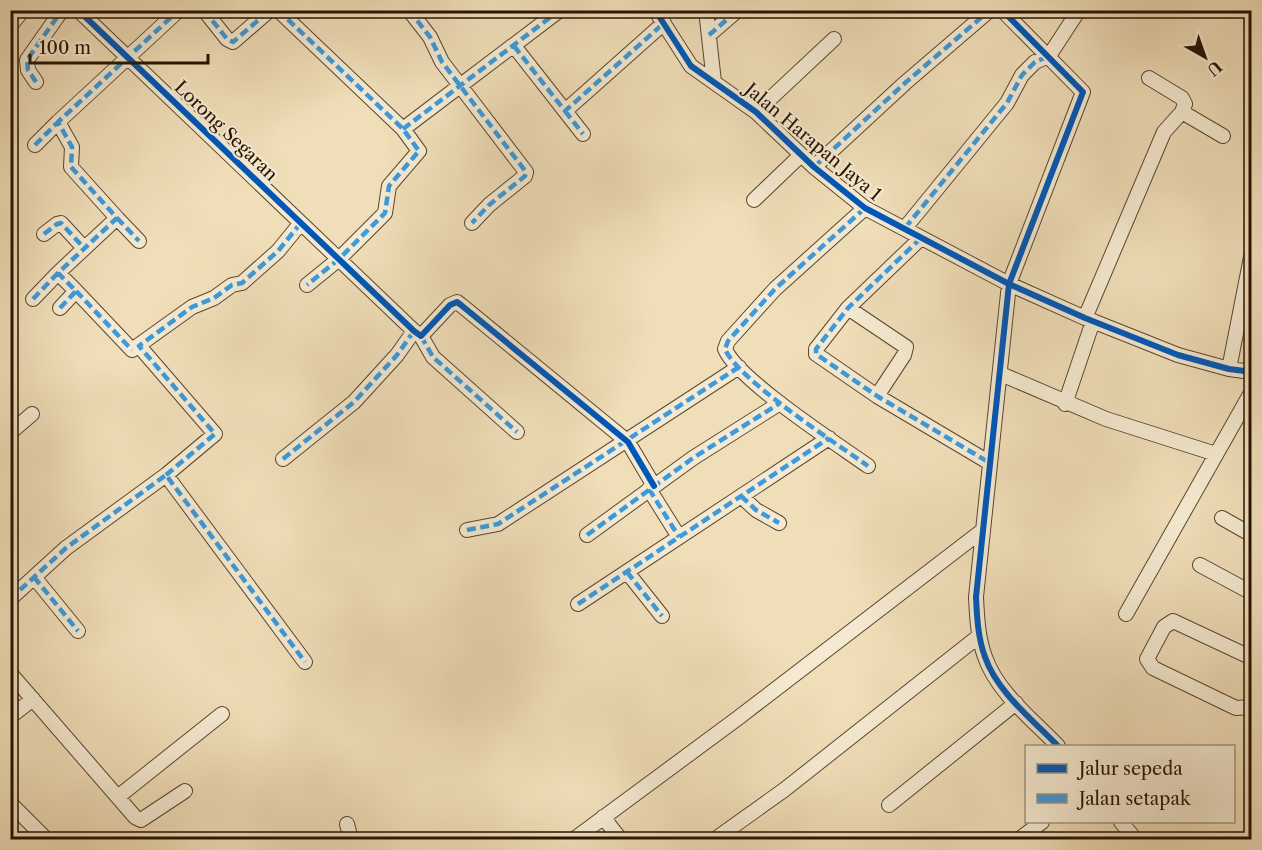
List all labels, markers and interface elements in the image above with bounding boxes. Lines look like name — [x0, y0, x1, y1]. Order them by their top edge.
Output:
scale bar — [30, 27, 208, 65]
north arrow — [1175, 27, 1235, 87]
text: 100 m — [39, 37, 91, 59]
text: U — [1203, 57, 1226, 80]
street label: Lorong Segaran — [170, 76, 282, 186]
street label: Jalan Harapan Jaya 1 — [738, 77, 886, 206]
legend — [1025, 745, 1235, 823]
text: Jalur sepeda — [1076, 758, 1183, 780]
text: Jalan setapak — [1076, 788, 1192, 810]

